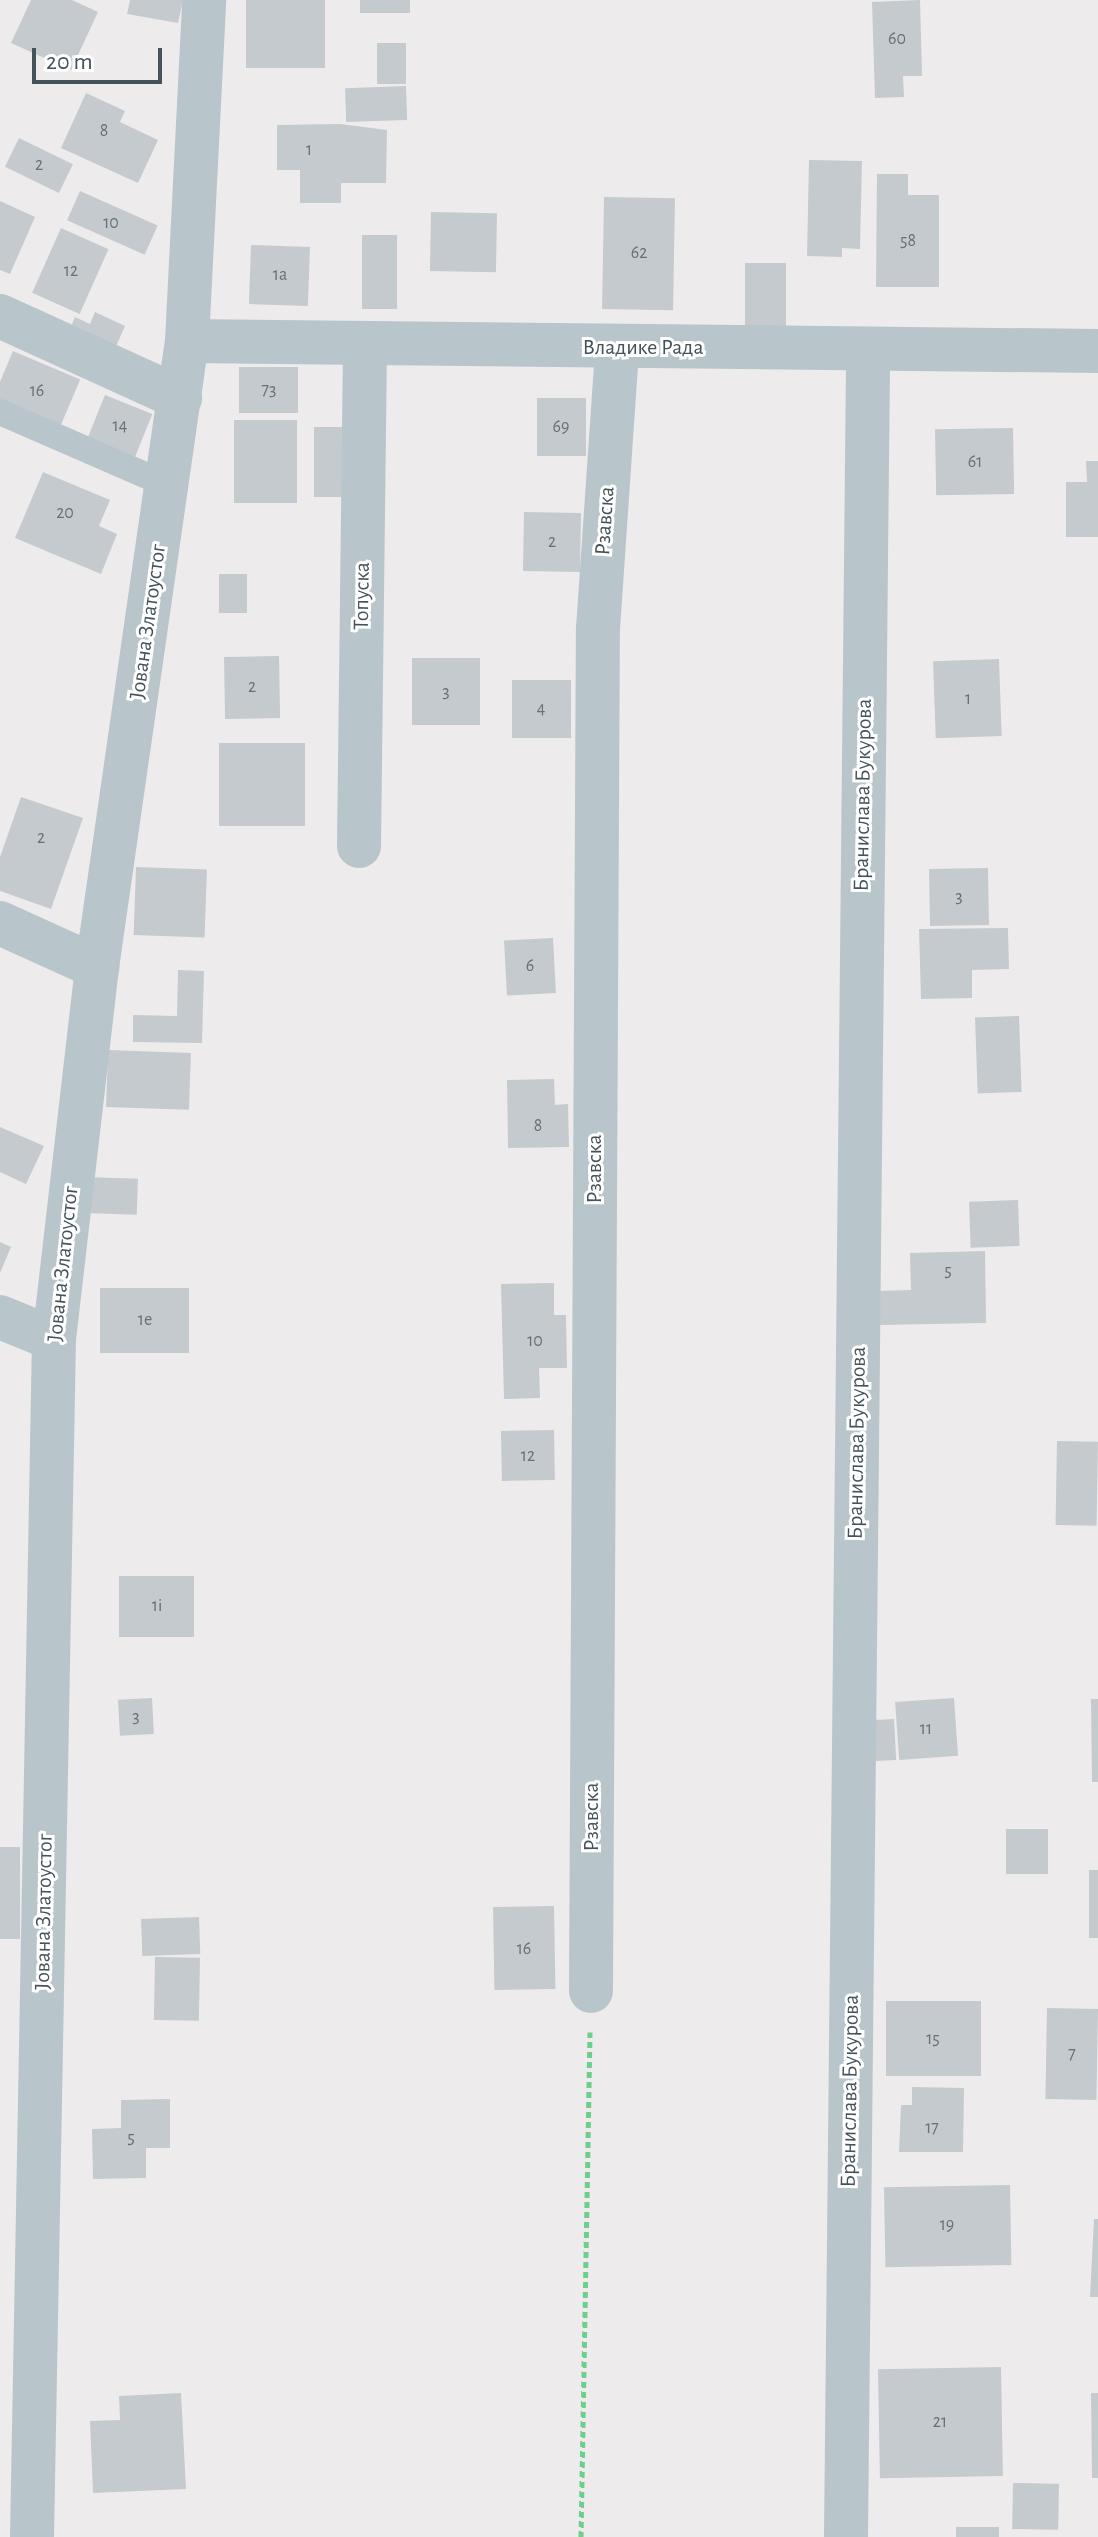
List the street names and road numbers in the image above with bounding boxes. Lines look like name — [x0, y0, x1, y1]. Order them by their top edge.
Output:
street label: Владике Рада — [583, 335, 703, 361]
street label: Рзавска — [589, 486, 621, 556]
street label: Јована Златоустог — [124, 543, 172, 701]
street label: Топуска — [348, 562, 376, 630]
street label: Бранислава Букурова — [848, 698, 878, 892]
street label: Рзавска — [582, 1135, 608, 1203]
street label: Јована Златоустог — [42, 1185, 84, 1343]
street label: Бранислава Букурова — [842, 1346, 872, 1540]
street label: Рзавска — [579, 1783, 605, 1851]
street label: Јована Златоустог — [29, 1834, 59, 1990]
street label: Бранислава Букурова — [835, 1994, 865, 2188]

